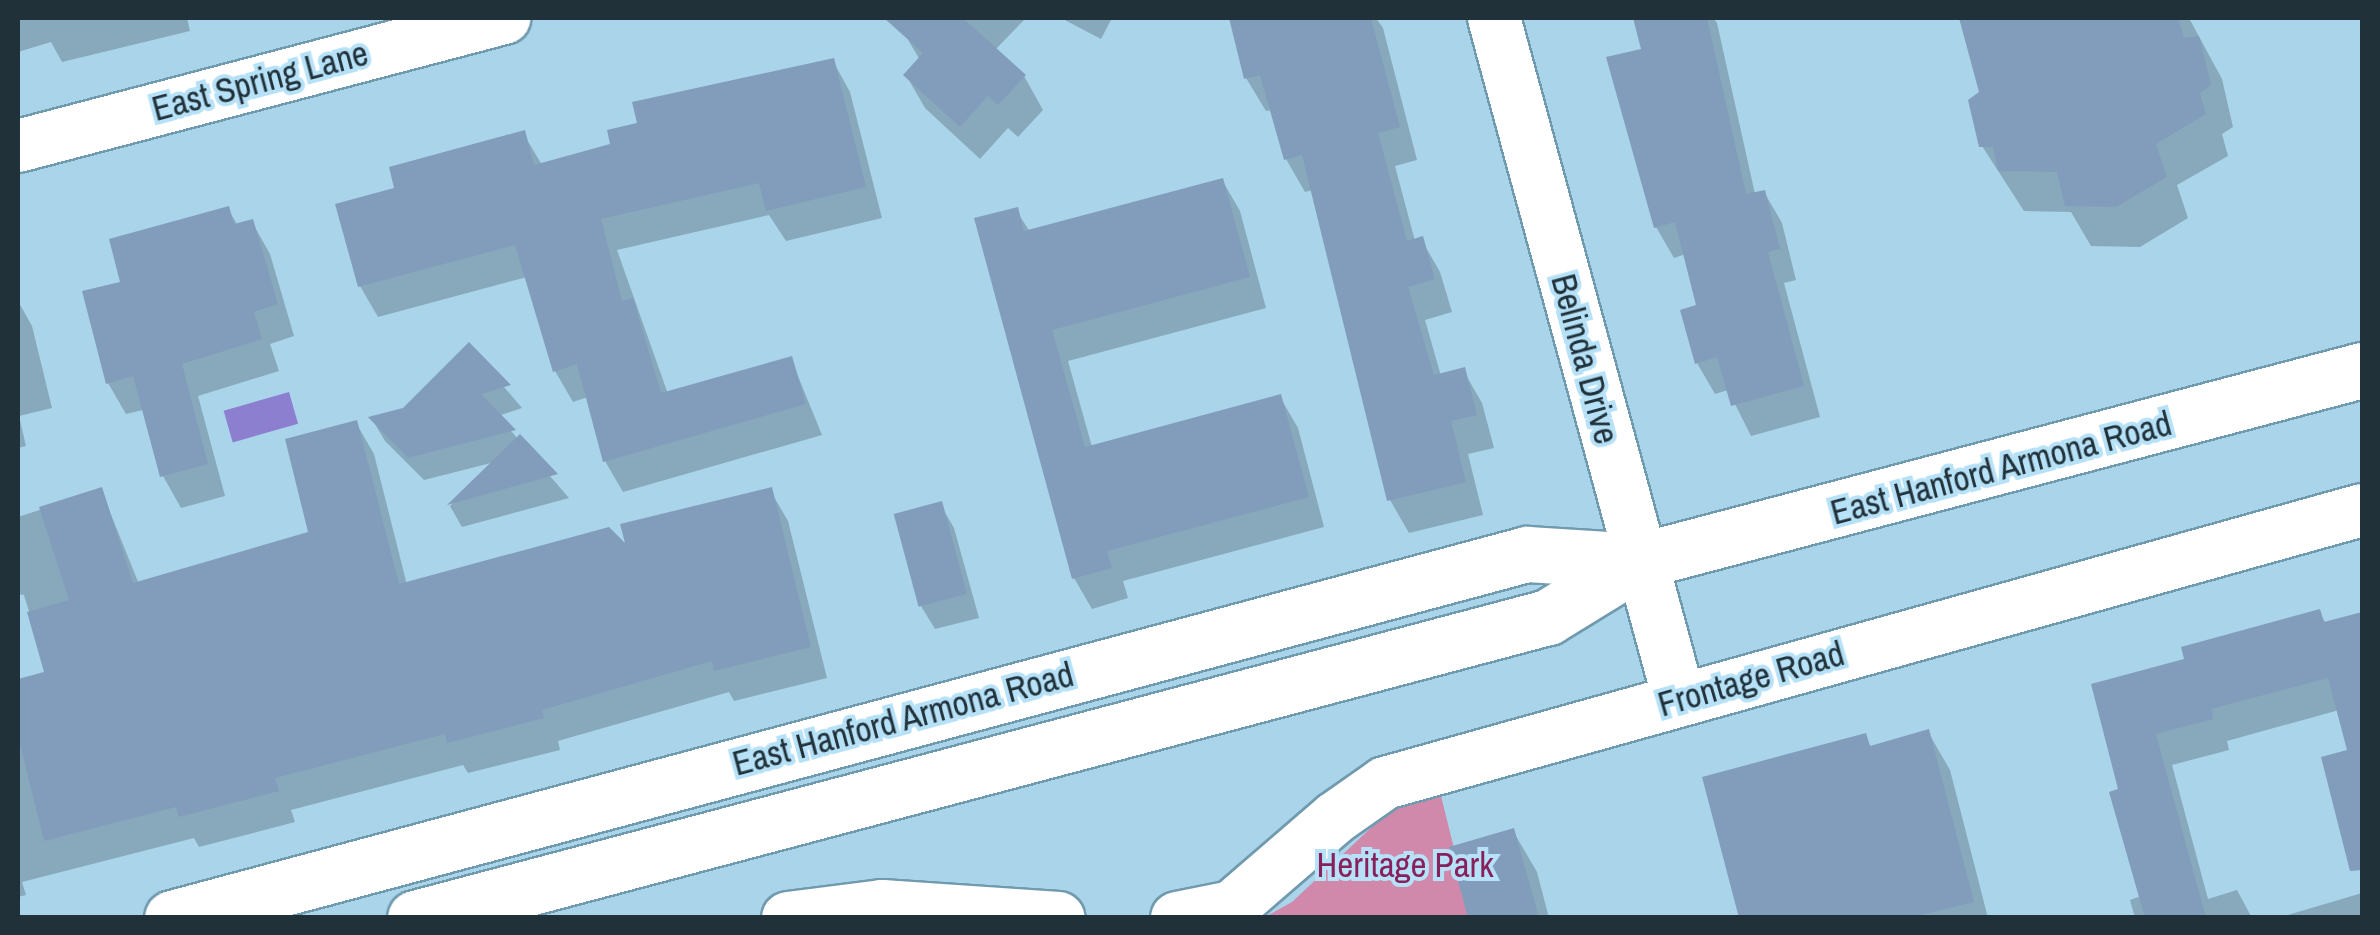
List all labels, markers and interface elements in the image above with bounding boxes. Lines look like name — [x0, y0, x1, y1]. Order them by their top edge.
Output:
street label: East Spring Lane — [147, 32, 373, 130]
street label: Belinda Drive — [1542, 270, 1628, 448]
street label: East Hanford Armona Road — [1825, 402, 2177, 534]
street label: Frontage Road — [1653, 632, 1849, 726]
street label: East Hanford Armona Road — [727, 653, 1079, 785]
park label: Heritage Park — [1316, 844, 1494, 886]

